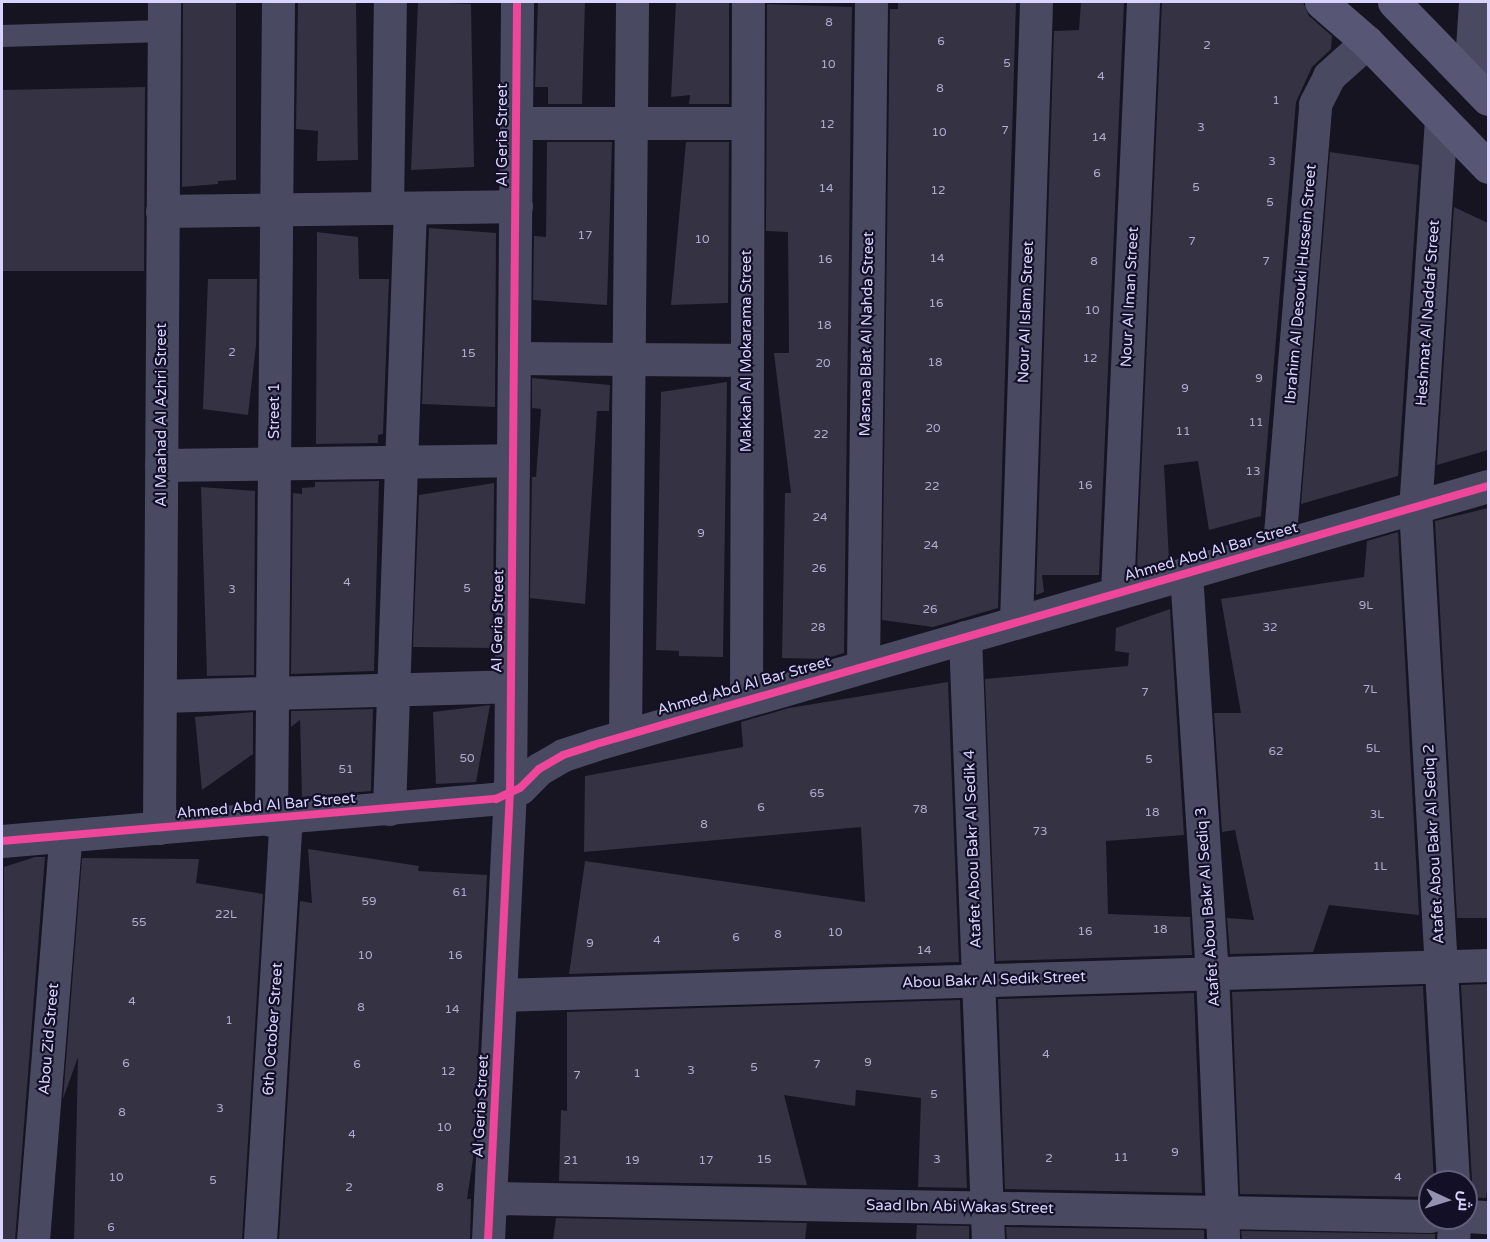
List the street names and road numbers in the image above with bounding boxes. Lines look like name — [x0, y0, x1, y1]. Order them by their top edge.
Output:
street label: Al Geria Street — [494, 83, 512, 187]
street label: Ibrahim Al Desouki Hussein Street — [1282, 163, 1320, 405]
street label: Heshmat Al Naddaf Street — [1413, 219, 1443, 407]
street label: Nour Al Iman Street — [1117, 226, 1143, 368]
street label: Masnaa Blat Al Nahda Street — [856, 231, 878, 437]
street label: Nour Al Islam Street — [1015, 240, 1037, 384]
street label: Makkah Al Mokarama Street — [738, 250, 756, 452]
street label: Al Maahad Al Azhri Street — [153, 323, 171, 507]
street label: Street 1 — [266, 383, 284, 439]
street label: Ahmed Abd Al Bar Street — [1122, 519, 1300, 585]
street label: Al Geria Street — [488, 569, 508, 673]
street label: Ahmed Abd Al Bar Street — [655, 653, 833, 719]
street label: Atafet Abou Bakr Al Sediq 2 — [1420, 744, 1448, 944]
street label: Atafet Abou Bakr Al Sedik 4 — [961, 749, 985, 949]
street label: Ahmed Abd Al Bar Street — [176, 789, 356, 823]
street label: Atafet Abou Bakr Al Sediq 3 — [1192, 807, 1224, 1007]
street label: 6th October Street — [259, 962, 287, 1096]
street label: Abou Bakr Al Sedik Street — [902, 968, 1086, 992]
street label: Abou Zid Street — [35, 982, 63, 1096]
street label: Al Geria Street — [469, 1054, 493, 1158]
street label: Saad Ibn Abi Wakas Street — [866, 1196, 1054, 1218]

